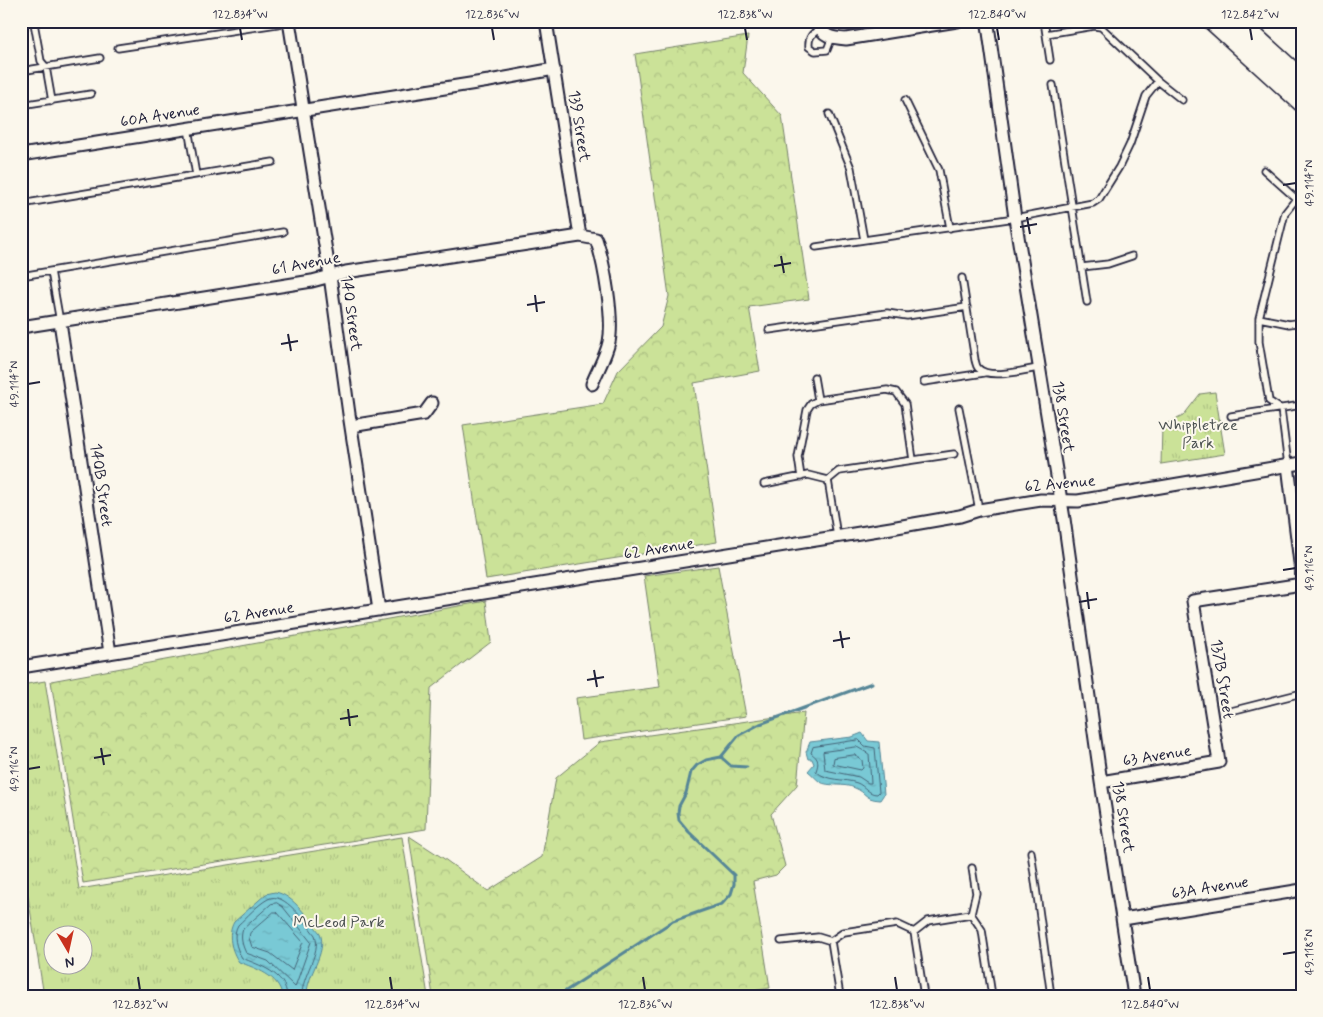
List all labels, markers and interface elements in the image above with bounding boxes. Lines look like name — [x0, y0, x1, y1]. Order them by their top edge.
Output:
text: 122.834°W — [212, 7, 268, 23]
text: 122.836°W — [465, 7, 519, 23]
text: 122.838°W — [718, 7, 773, 23]
text: 122.840°W — [968, 7, 1026, 23]
text: 122.842°W — [1221, 7, 1279, 23]
street label: 139 Street — [563, 89, 595, 164]
street label: 60A Avenue — [119, 99, 201, 133]
text: 49.114°N — [1302, 160, 1318, 206]
street label: 61 Avenue — [270, 247, 342, 281]
street label: 140 Street — [335, 274, 367, 353]
text: 49.114°N — [7, 361, 23, 407]
street label: 138 Street — [1047, 379, 1079, 455]
park label: Whippletree Park — [1158, 415, 1238, 454]
street label: 140B Street — [85, 442, 117, 528]
street label: 62 Avenue — [1024, 470, 1096, 498]
street label: 62 Avenue — [622, 533, 696, 565]
text: 49.116°N — [1302, 545, 1318, 591]
street label: 62 Avenue — [222, 597, 296, 629]
street label: 137B Street — [1205, 638, 1239, 720]
street label: 63 Avenue — [1121, 740, 1193, 772]
text: 49.116°N — [7, 746, 23, 792]
street label: 138 Street — [1107, 779, 1139, 855]
street label: 63A Avenue — [1170, 872, 1250, 904]
park label: McLeod Park — [293, 912, 385, 933]
north arrow — [42, 924, 92, 974]
text: 49.118°N — [1302, 929, 1318, 975]
text: N — [64, 952, 76, 971]
text: 122.832°W — [112, 997, 168, 1013]
text: 122.834°W — [364, 997, 420, 1013]
text: 122.836°W — [618, 997, 672, 1013]
text: 122.838°W — [870, 997, 925, 1013]
text: 122.840°W — [1121, 997, 1179, 1013]

